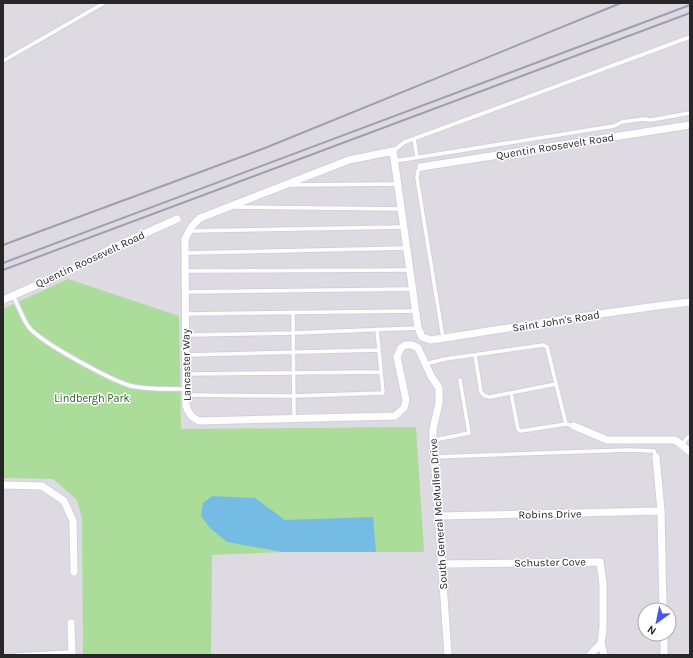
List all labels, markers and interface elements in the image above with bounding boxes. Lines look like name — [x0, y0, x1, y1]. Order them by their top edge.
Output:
street label: Quentin Roosevelt Road — [495, 131, 615, 162]
street label: Quentin Roosevelt Road — [33, 228, 147, 291]
street label: Saint John's Road — [511, 308, 601, 335]
street label: Lancaster Way — [179, 329, 194, 401]
park label: Lindbergh Park — [54, 392, 130, 405]
street label: South General McMullen Drive — [427, 438, 450, 590]
street label: Robins Drive — [518, 507, 582, 522]
street label: Schuster Cove — [514, 555, 586, 570]
north arrow — [637, 602, 677, 642]
text: N — [645, 622, 659, 638]

